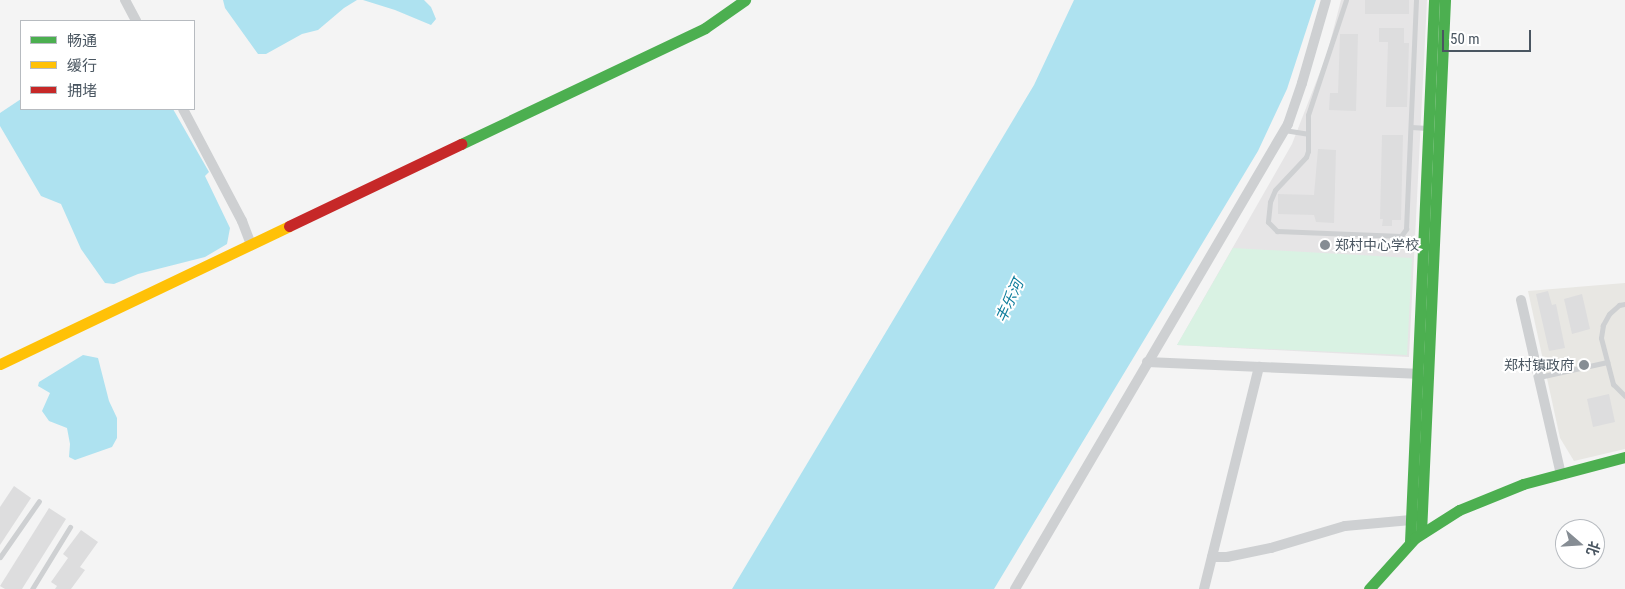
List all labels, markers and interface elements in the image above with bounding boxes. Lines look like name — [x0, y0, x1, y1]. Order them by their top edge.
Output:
legend — [20, 20, 195, 110]
scale bar — [1445, 20, 1534, 52]
text: 50 m — [1450, 30, 1480, 48]
text: 畅通 — [67, 32, 97, 50]
text: 缓行 — [67, 57, 97, 75]
text: 拥堵 — [67, 82, 97, 100]
place label: 郑村中心学校 — [1335, 237, 1419, 253]
marker: 郑村中心学校 — [1319, 239, 1331, 251]
water label: 丰乐河 — [992, 277, 1028, 325]
place label: 郑村镇政府 — [1504, 357, 1574, 373]
marker: 郑村镇政府 — [1578, 359, 1590, 371]
north arrow — [1555, 519, 1605, 569]
text: 北 — [1583, 539, 1603, 558]

